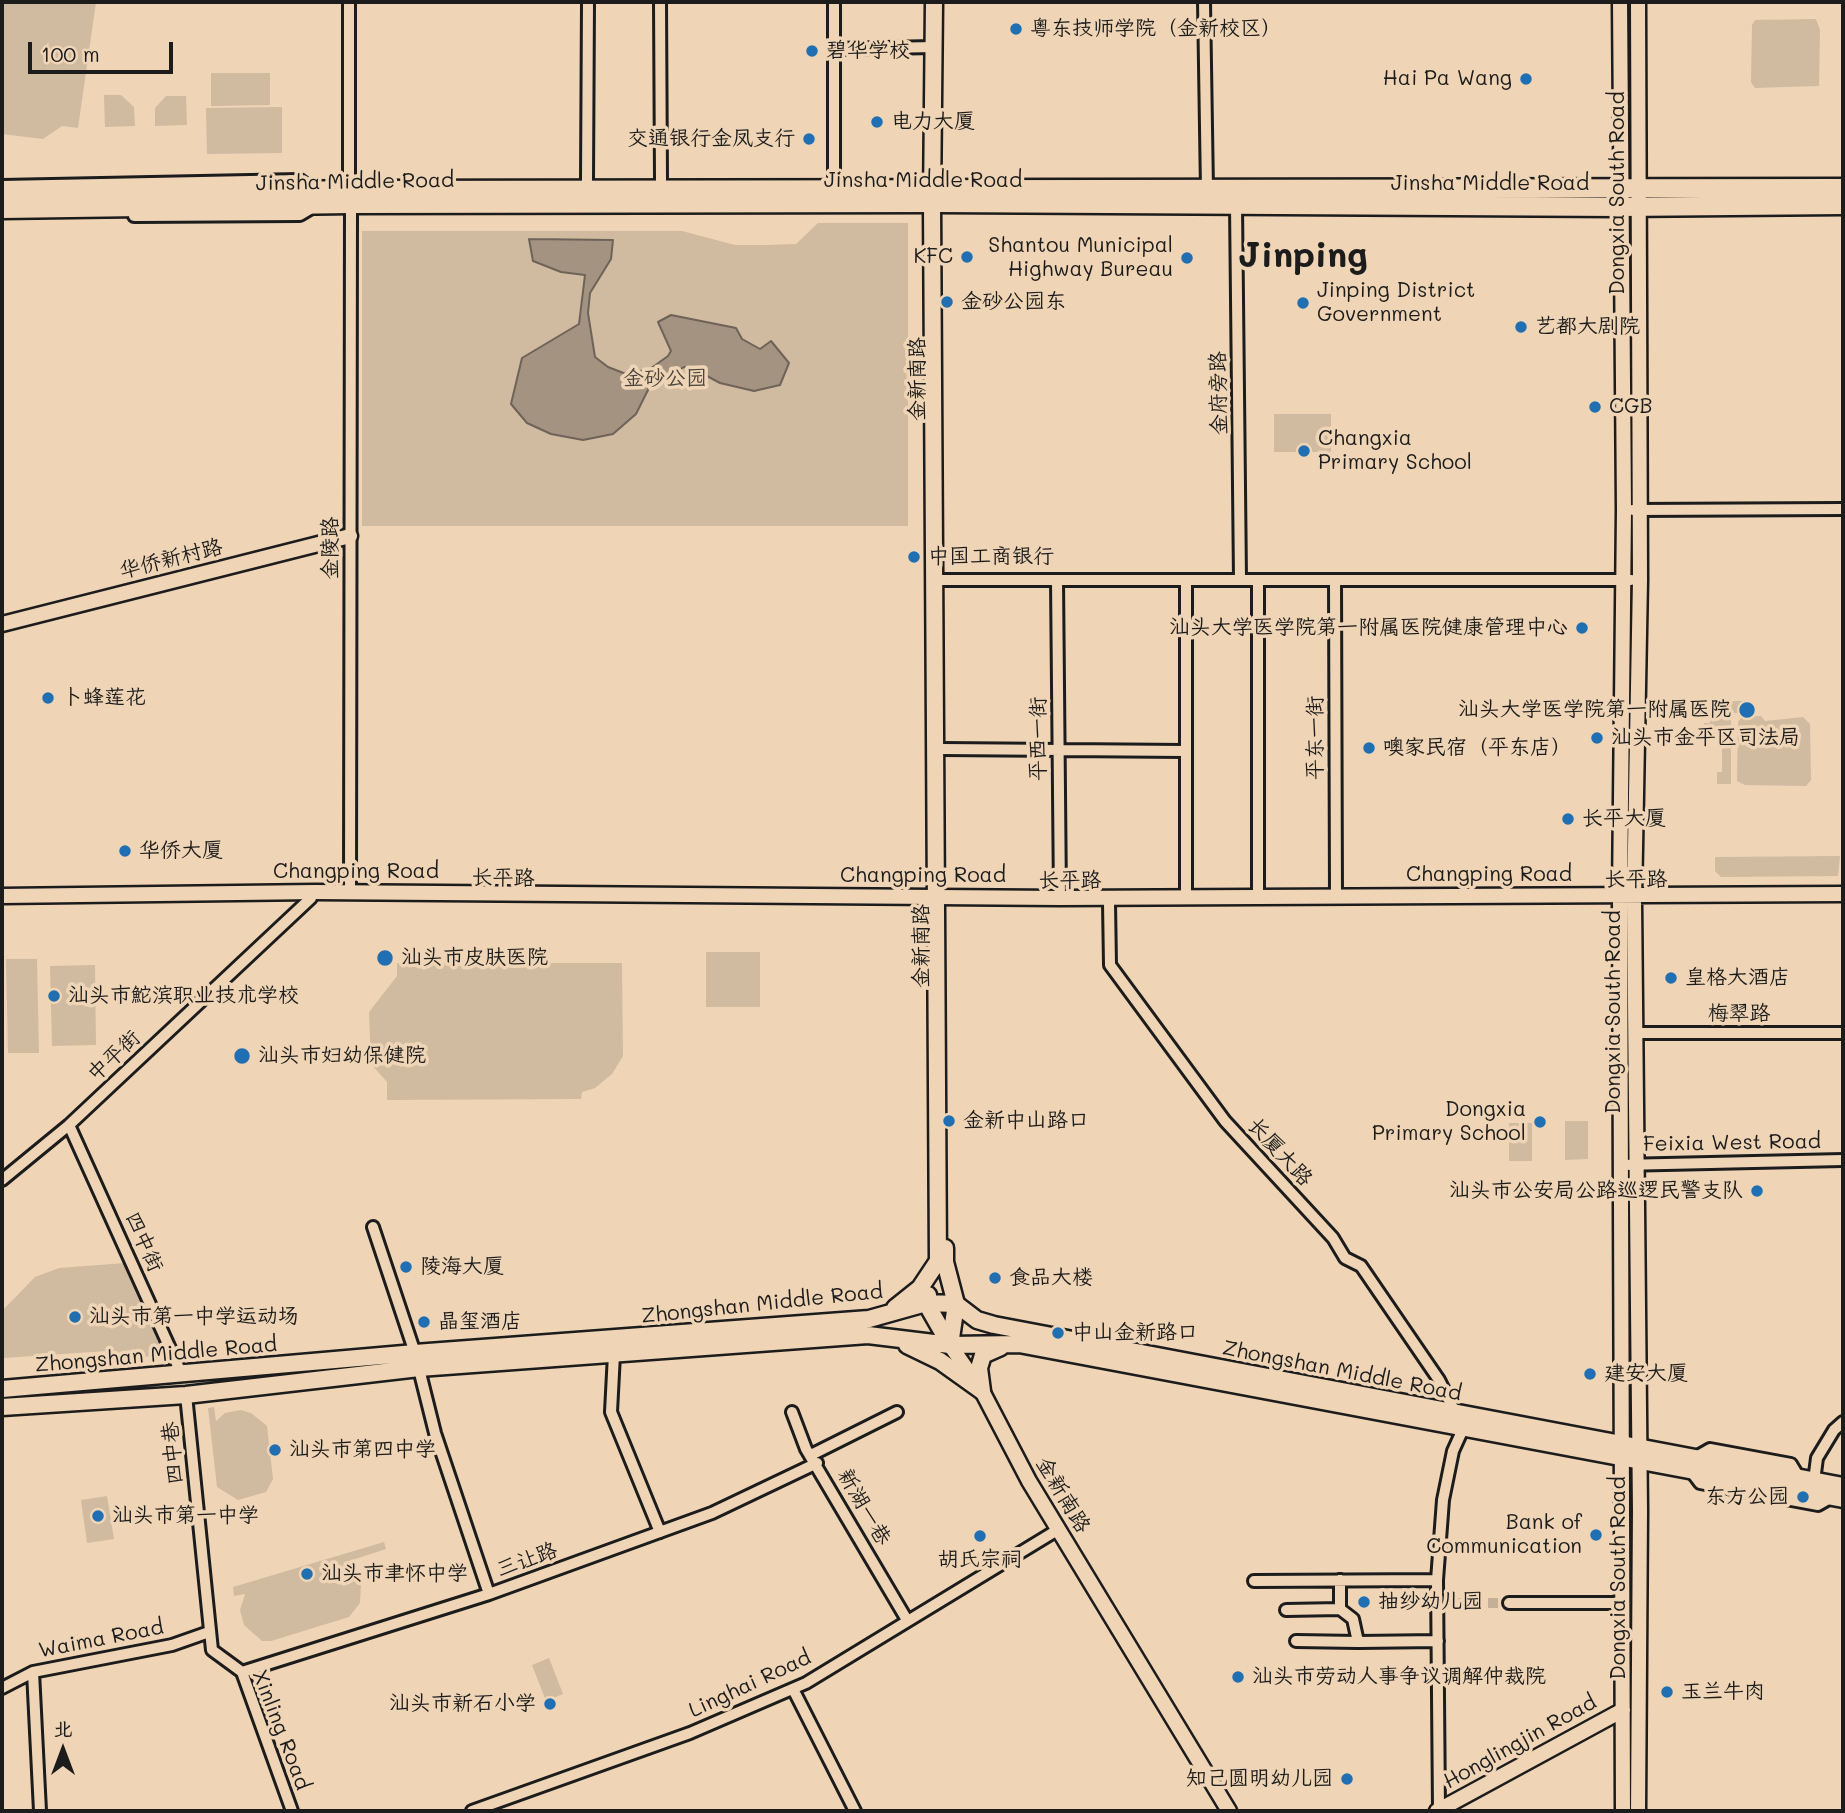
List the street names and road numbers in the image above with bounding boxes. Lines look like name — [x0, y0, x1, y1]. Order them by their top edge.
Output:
street label: Dongxia South Road — [1605, 91, 1631, 295]
street label: Jinsha Middle Road — [256, 168, 454, 196]
street label: Jinsha Middle Road — [824, 168, 1022, 194]
street label: Jinsha Middle Road — [1391, 171, 1589, 197]
street label: 金新南路 — [905, 337, 931, 421]
street label: 金府旁路 — [1206, 351, 1232, 435]
street label: 金陵路 — [318, 517, 344, 579]
street label: 华侨新村路 — [117, 534, 225, 584]
street label: 平东一街 — [1303, 696, 1329, 780]
street label: 平西一街 — [1026, 697, 1052, 781]
street label: Changping Road — [273, 859, 439, 885]
street label: Changping Road — [1406, 862, 1572, 888]
street label: Changping Road — [840, 863, 1006, 889]
street label: 长平路 — [471, 865, 535, 891]
street label: 长平路 — [1605, 867, 1667, 893]
street label: 长平路 — [1039, 868, 1101, 894]
street label: 金新南路 — [909, 904, 935, 988]
street label: Dongxia South Road — [1601, 910, 1627, 1114]
street label: 梅翠路 — [1708, 1001, 1770, 1027]
street label: 中平街 — [82, 1025, 146, 1087]
street label: 长厦大路 — [1242, 1113, 1318, 1191]
street label: Feixia West Road — [1643, 1129, 1821, 1157]
street label: 四中街 — [120, 1208, 168, 1276]
street label: Zhongshan Middle Road — [640, 1279, 884, 1329]
street label: Zhongshan Middle Road — [34, 1332, 278, 1378]
street label: Zhongshan Middle Road — [1220, 1335, 1464, 1407]
street label: 四中巷 — [158, 1421, 188, 1485]
street label: 金新南路 — [1031, 1453, 1095, 1537]
street label: 新湖一巷 — [832, 1464, 896, 1550]
street label: Dongxia South Road — [1606, 1476, 1632, 1680]
street label: 三让路 — [493, 1537, 561, 1583]
street label: Waima Road — [36, 1615, 166, 1663]
street label: Linghai Road — [685, 1645, 815, 1723]
street label: Xinling Road — [247, 1666, 315, 1794]
street label: Honglingjin Road — [1439, 1690, 1601, 1794]

